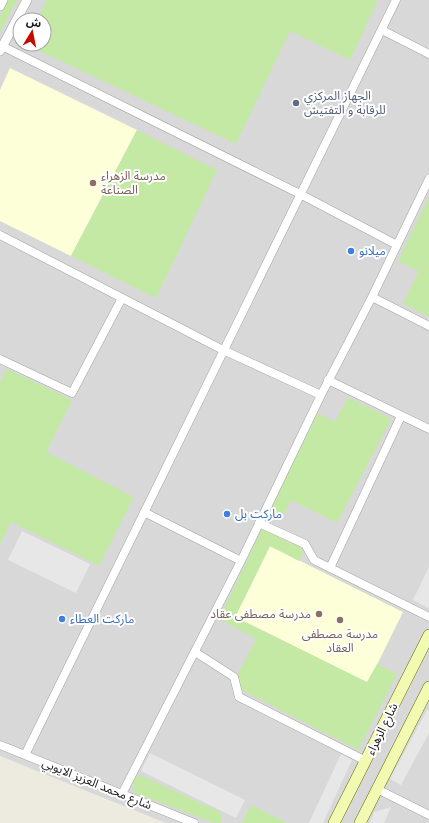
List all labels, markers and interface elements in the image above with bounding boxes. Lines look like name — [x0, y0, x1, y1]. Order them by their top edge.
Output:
north arrow — [12, 12, 52, 52]
text: ش — [25, 15, 42, 30]
place label: الجهاز المركزي للرقابة و التفتيش — [304, 89, 386, 117]
marker: الجهاز المركزي للرقابة و التفتيش — [291, 98, 301, 108]
place label: مدرسة الزهراء الصناعة — [101, 169, 166, 197]
marker: مدرسة الزهراء الصناعة — [88, 178, 98, 188]
place label: ميلانو — [359, 244, 386, 258]
marker: ميلانو — [346, 246, 356, 256]
place label: ماركت بل — [235, 507, 282, 521]
marker: ماركت بل — [222, 509, 232, 519]
place label: مدرسة مصطفى عقاد — [210, 607, 311, 621]
marker: مدرسة مصطفى عقاد — [314, 609, 324, 619]
place label: ماركت العطاء — [70, 612, 134, 626]
marker: ماركت العطاء — [57, 614, 67, 624]
marker: مدرسة مصطفى العقاد — [335, 615, 345, 625]
place label: مدرسة مصطفى العقاد — [302, 627, 378, 655]
street label: شارع الزهراء — [363, 701, 402, 758]
street label: شارع محمد العزيز الايوبي — [39, 756, 154, 815]

